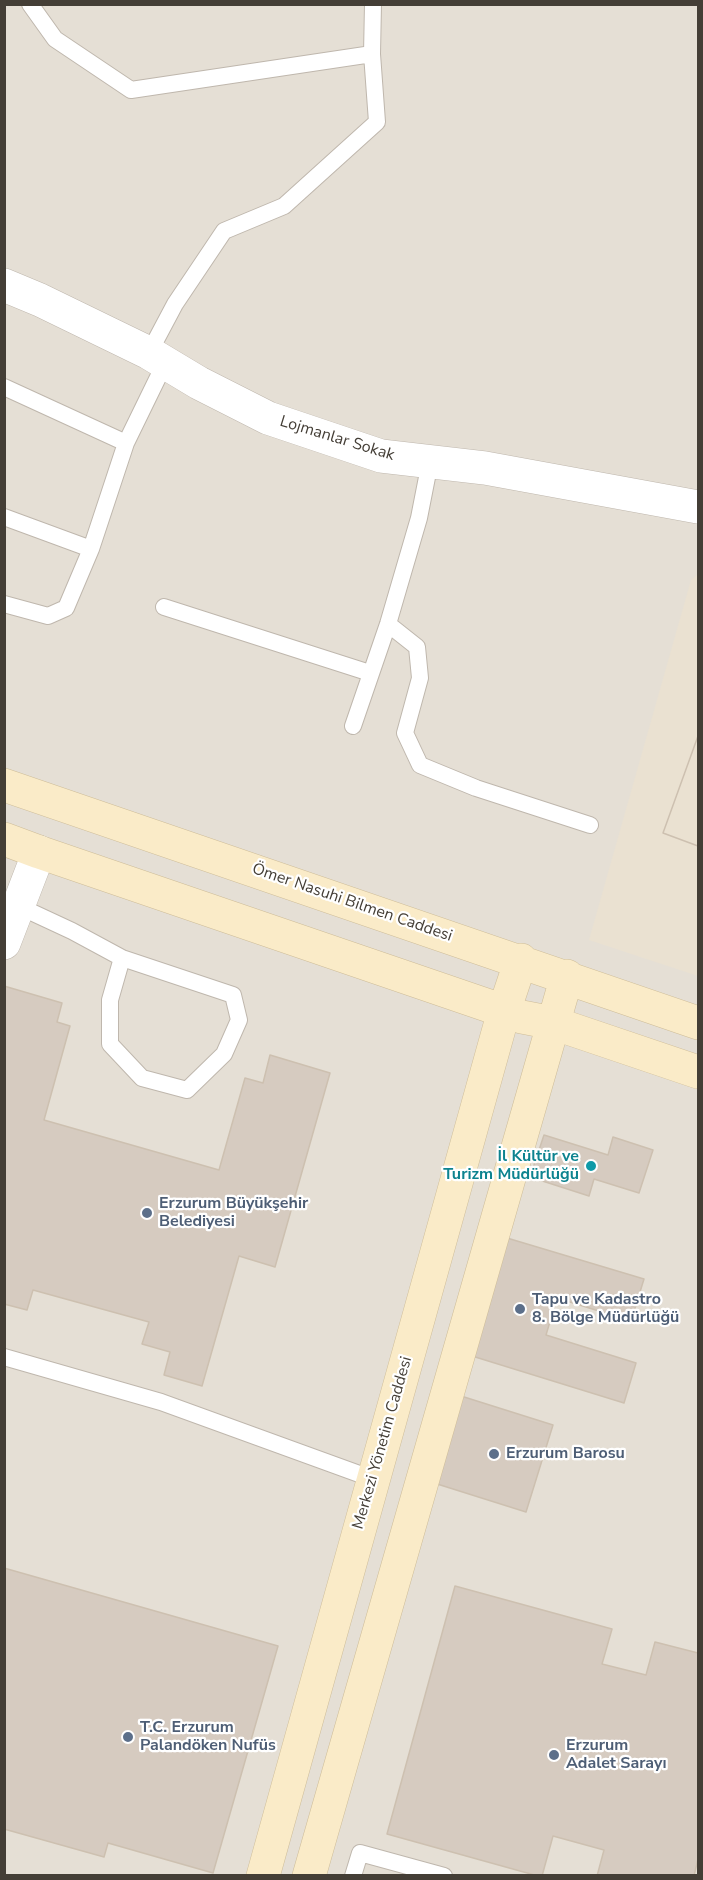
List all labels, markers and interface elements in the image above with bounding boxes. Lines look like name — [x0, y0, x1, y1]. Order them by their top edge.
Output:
street label: Lojmanlar Sokak — [277, 412, 397, 466]
street label: Ömer Nasuhi Bilmen Caddesi — [249, 860, 455, 946]
place label: İl Kültür ve Turizm Müdürlüğü — [443, 1147, 579, 1185]
marker: İl Kültür ve Turizm Müdürlüğü — [584, 1159, 598, 1173]
place label: Erzurum Büyükşehir Belediyesi — [159, 1194, 308, 1232]
marker: Erzurum Büyükşehir Belediyesi — [140, 1206, 154, 1220]
place label: Tapu ve Kadastro 8. Bölge Müdürlüğü — [532, 1290, 679, 1328]
marker: Tapu ve Kadastro 8. Bölge Müdürlüğü — [513, 1302, 527, 1316]
street label: Merkezi Yönetim Caddesi — [349, 1354, 417, 1532]
place label: Erzurum Barosu — [506, 1444, 625, 1464]
marker: Erzurum Barosu — [487, 1447, 501, 1461]
place label: T.C. Erzurum Palandöken Nufüs — [140, 1718, 276, 1756]
marker: T.C. Erzurum Palandöken Nufüs — [121, 1730, 135, 1744]
place label: Erzurum Adalet Sarayı — [566, 1736, 667, 1774]
marker: Erzurum Adalet Sarayı — [547, 1748, 561, 1762]

